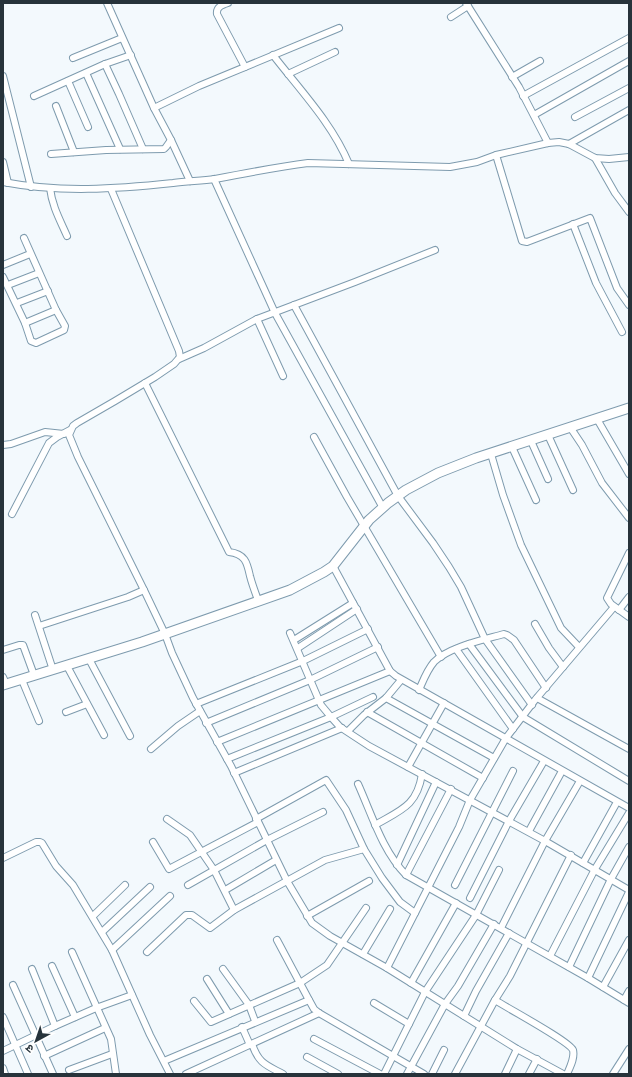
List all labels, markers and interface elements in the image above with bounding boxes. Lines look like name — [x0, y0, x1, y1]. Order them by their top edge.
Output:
north arrow — [16, 1021, 56, 1061]
text: उ — [22, 1041, 37, 1057]

